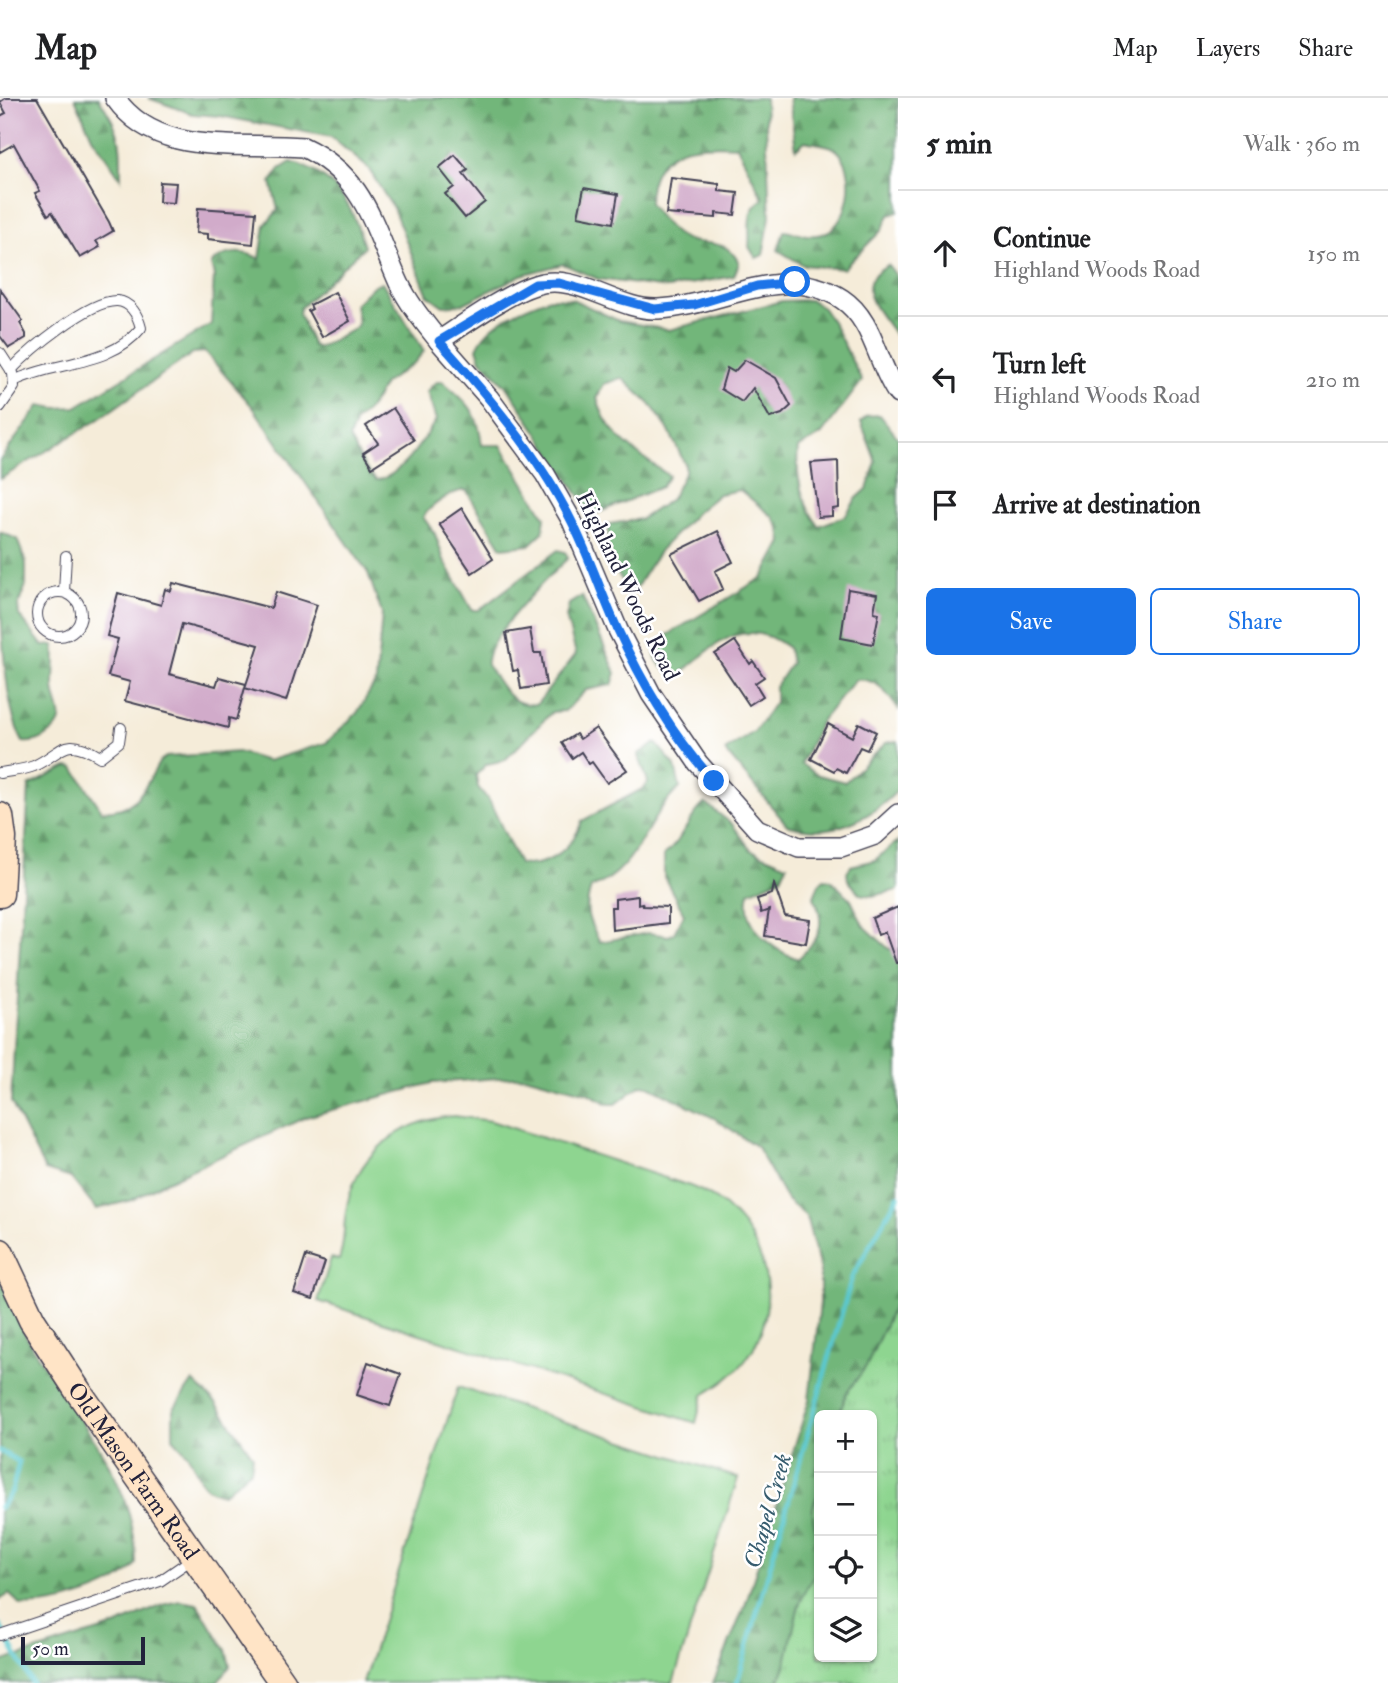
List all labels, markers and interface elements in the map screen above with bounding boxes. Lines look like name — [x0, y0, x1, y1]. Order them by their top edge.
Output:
text: Map — [35, 28, 97, 69]
text: Map — [1113, 33, 1158, 64]
text: Layers — [1196, 33, 1260, 64]
text: Share — [1298, 33, 1353, 64]
text: 5 min — [926, 125, 992, 162]
text: Walk · 360 m — [1243, 129, 1360, 158]
text: Continue — [993, 223, 1091, 255]
icon: ahead — [926, 234, 964, 272]
text: 150 m — [1307, 239, 1360, 268]
text: Highland Woods Road — [993, 255, 1200, 284]
route start — [779, 266, 810, 297]
text: Turn left — [993, 349, 1086, 381]
icon: left — [926, 360, 964, 398]
text: 210 m — [1306, 365, 1360, 394]
text: Highland Woods Road — [993, 381, 1200, 410]
street label: Highland Woods Road — [570, 486, 686, 686]
icon: arrive — [926, 486, 964, 524]
text: Arrive at destination — [993, 489, 1201, 521]
button: Save — [926, 588, 1136, 655]
button: Share — [1150, 588, 1360, 655]
route end — [698, 765, 729, 796]
street label: Old Mason Farm Road — [62, 1376, 206, 1565]
map controls — [814, 1410, 877, 1662]
button: + — [814, 1410, 877, 1473]
water label: Chapel Creek — [737, 1450, 799, 1572]
button: − — [814, 1473, 877, 1536]
button: locate — [814, 1536, 877, 1599]
button: layers — [814, 1599, 877, 1662]
scale bar — [21, 1634, 145, 1666]
text: 50 m — [32, 1637, 69, 1661]

